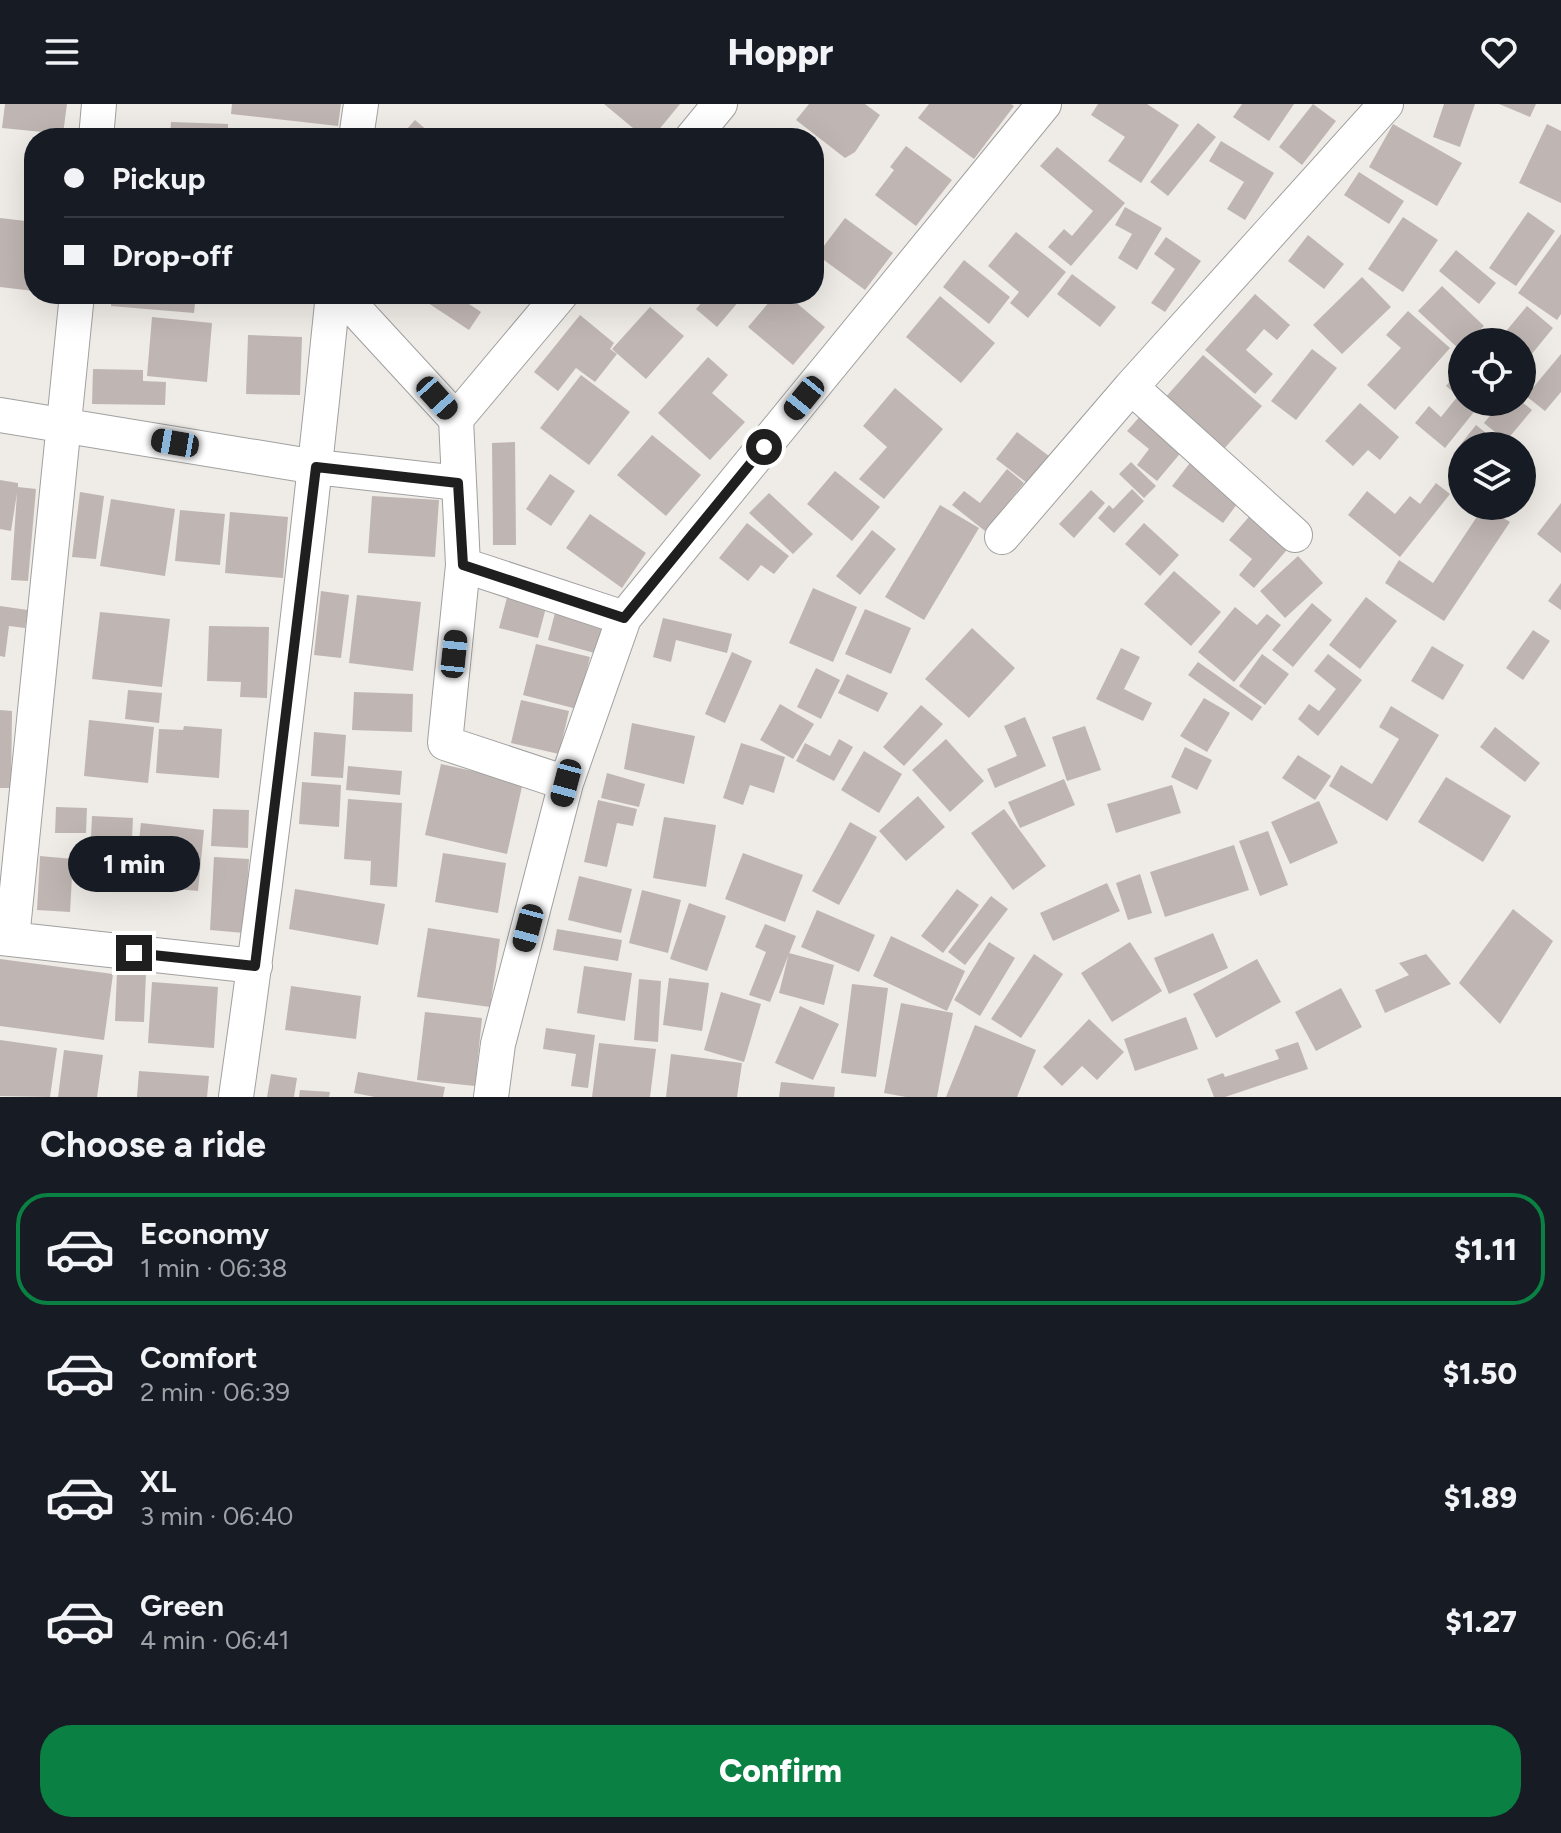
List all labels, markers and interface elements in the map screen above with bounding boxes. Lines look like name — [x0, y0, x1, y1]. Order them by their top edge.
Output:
icon: menu — [40, 30, 84, 74]
icon: heart — [1477, 30, 1521, 74]
text: Hoppr — [728, 31, 833, 74]
text: Pickup — [112, 160, 206, 197]
text: Drop-off — [112, 237, 233, 274]
map controls — [1448, 328, 1536, 520]
button: locate — [1448, 328, 1536, 416]
car — [412, 372, 462, 424]
car — [780, 372, 828, 424]
car — [149, 427, 201, 459]
route start — [746, 429, 782, 465]
button: layers — [1448, 432, 1536, 520]
car — [440, 629, 468, 679]
car — [548, 757, 584, 809]
callout: 1 min — [68, 837, 200, 893]
text: 1 min — [103, 848, 165, 880]
car — [510, 902, 546, 954]
route end — [116, 935, 152, 971]
text: Choose a ride — [40, 1123, 266, 1166]
icon: car — [44, 1213, 116, 1285]
text: Economy — [140, 1215, 269, 1252]
text: $1.11 — [1454, 1231, 1517, 1268]
text: 1 min · 06:38 — [140, 1252, 287, 1284]
icon: car — [44, 1337, 116, 1409]
text: Comfort — [140, 1339, 258, 1376]
text: $1.50 — [1443, 1355, 1517, 1392]
text: 2 min · 06:39 — [140, 1376, 290, 1408]
icon: car — [44, 1461, 116, 1533]
text: XL — [140, 1463, 176, 1500]
text: $1.89 — [1444, 1479, 1517, 1516]
text: 3 min · 06:40 — [140, 1500, 293, 1532]
icon: car — [44, 1585, 116, 1657]
text: Green — [140, 1587, 224, 1624]
text: $1.27 — [1445, 1603, 1517, 1640]
text: 4 min · 06:41 — [140, 1624, 290, 1656]
button: Confirm — [40, 1725, 1521, 1817]

